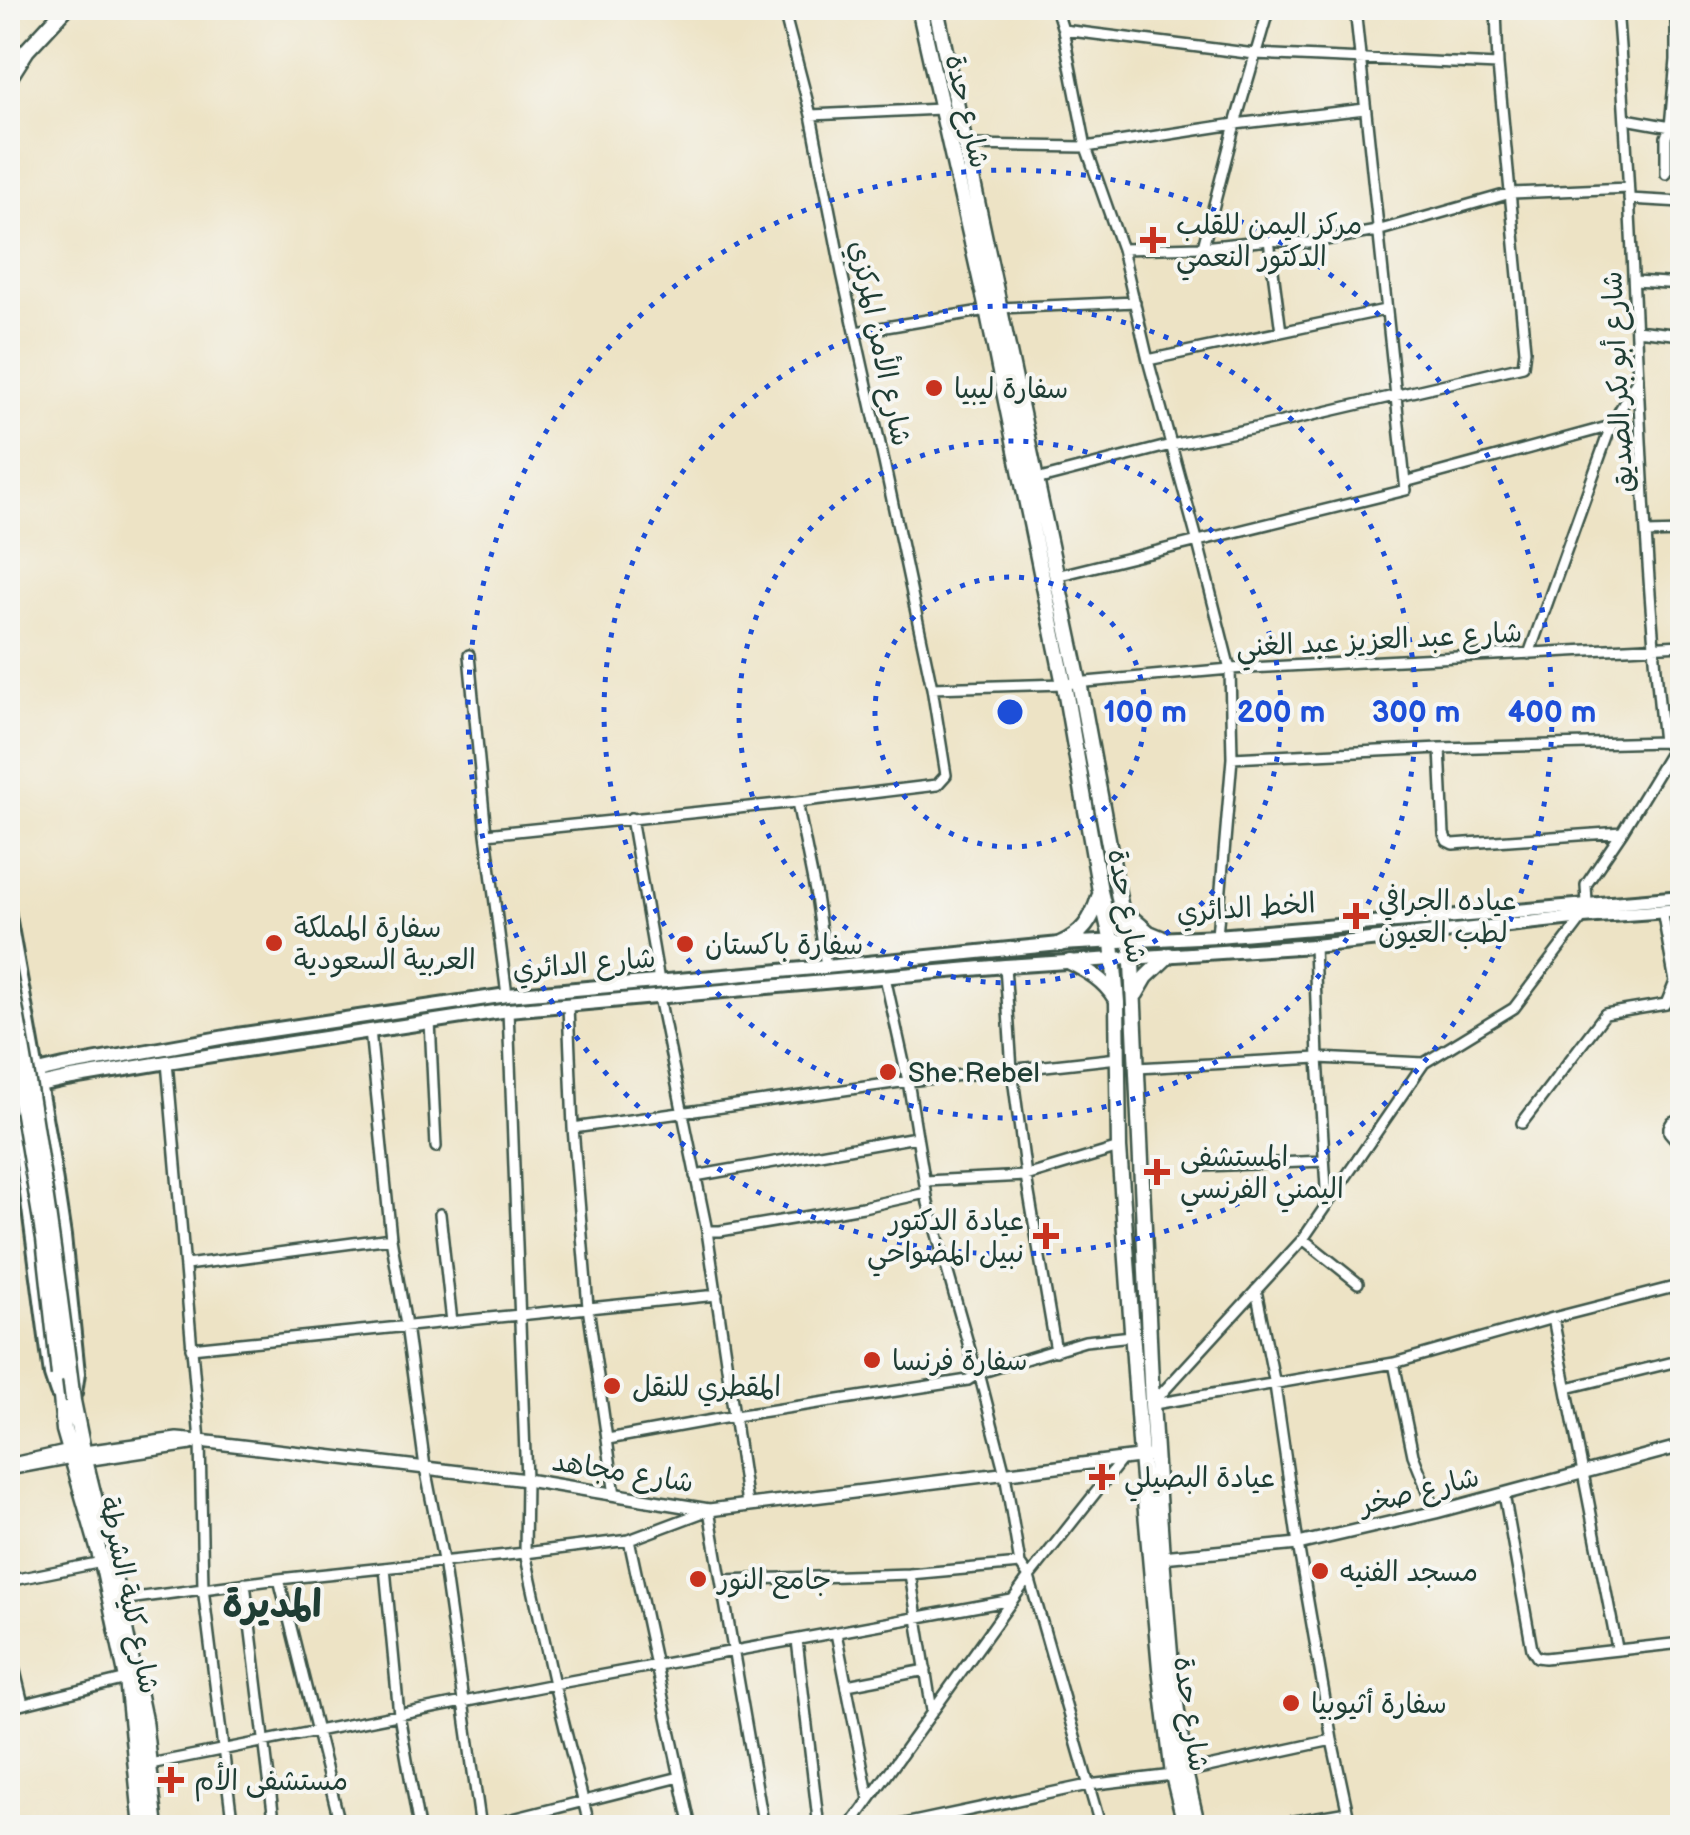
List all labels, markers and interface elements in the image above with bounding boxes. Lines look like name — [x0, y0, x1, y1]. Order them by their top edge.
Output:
street label: شارع حدة — [935, 51, 996, 172]
place label: مركز اليمن للقلب الدكتور النعمي — [1176, 209, 1362, 281]
marker: مركز اليمن للقلب الدكتور النعمي — [1140, 227, 1166, 253]
street label: شارع الأمن المركزي — [839, 237, 920, 450]
street label: شارع أبو بكر الصديق — [1596, 270, 1643, 494]
place label: سفارة ليبيا — [954, 373, 1068, 406]
marker: سفارة ليبيا — [923, 377, 945, 399]
street label: شارع عبد العزيز عبد الغني — [1235, 617, 1523, 671]
centre of rings — [992, 694, 1028, 730]
text: 100 m — [1103, 695, 1187, 731]
text: 200 m — [1237, 695, 1325, 731]
text: 300 m — [1372, 695, 1460, 731]
text: 400 m — [1508, 695, 1596, 731]
street label: شارع حدة — [1098, 846, 1153, 966]
place label: عياده الجرافي لطب العيون — [1378, 883, 1517, 950]
street label: الخط الدائري — [1176, 887, 1317, 933]
marker: عياده الجرافي لطب العيون — [1343, 903, 1369, 929]
place label: سفارة المملكة العربية السعودية — [294, 912, 476, 978]
place label: سفارة باكستان — [705, 929, 863, 962]
marker: سفارة المملكة العربية السعودية — [263, 932, 285, 954]
marker: سفارة باكستان — [674, 933, 696, 955]
street label: شارع الدائري — [511, 942, 657, 990]
place label: She Rebel — [908, 1057, 1040, 1090]
marker: She Rebel — [877, 1061, 899, 1083]
place label: المستشفى اليمني الفرنسي — [1180, 1141, 1344, 1213]
marker: المستشفى اليمني الفرنسي — [1144, 1159, 1170, 1185]
place label: عيادة الدكتور نبيل المضواحي — [867, 1205, 1024, 1277]
marker: عيادة الدكتور نبيل المضواحي — [1033, 1223, 1059, 1249]
place label: سفارة فرنسا — [892, 1345, 1028, 1378]
marker: سفارة فرنسا — [861, 1349, 883, 1371]
place label: المقطري للنقل — [632, 1371, 781, 1407]
marker: المقطري للنقل — [601, 1375, 623, 1397]
street label: شارع مجاهد — [549, 1445, 696, 1502]
street label: شارع صخر — [1354, 1461, 1483, 1525]
place label: عيادة البصيلي — [1124, 1462, 1275, 1502]
marker: عيادة البصيلي — [1089, 1464, 1115, 1490]
street label: شارع كلية الشرطة — [90, 1494, 166, 1697]
place label: مسجد الفنيه — [1340, 1556, 1478, 1589]
marker: مسجد الفنيه — [1309, 1560, 1331, 1582]
place label: جامع النور — [716, 1564, 831, 1599]
marker: جامع النور — [687, 1568, 709, 1590]
district label: المديرة — [222, 1583, 322, 1628]
street label: شارع حدة — [1164, 1655, 1215, 1774]
place label: سفارة أثيوبيا — [1311, 1688, 1447, 1721]
marker: سفارة أثيوبيا — [1280, 1692, 1302, 1714]
place label: مستشفى الأم — [194, 1762, 348, 1802]
marker: مستشفى الأم — [158, 1767, 184, 1793]

